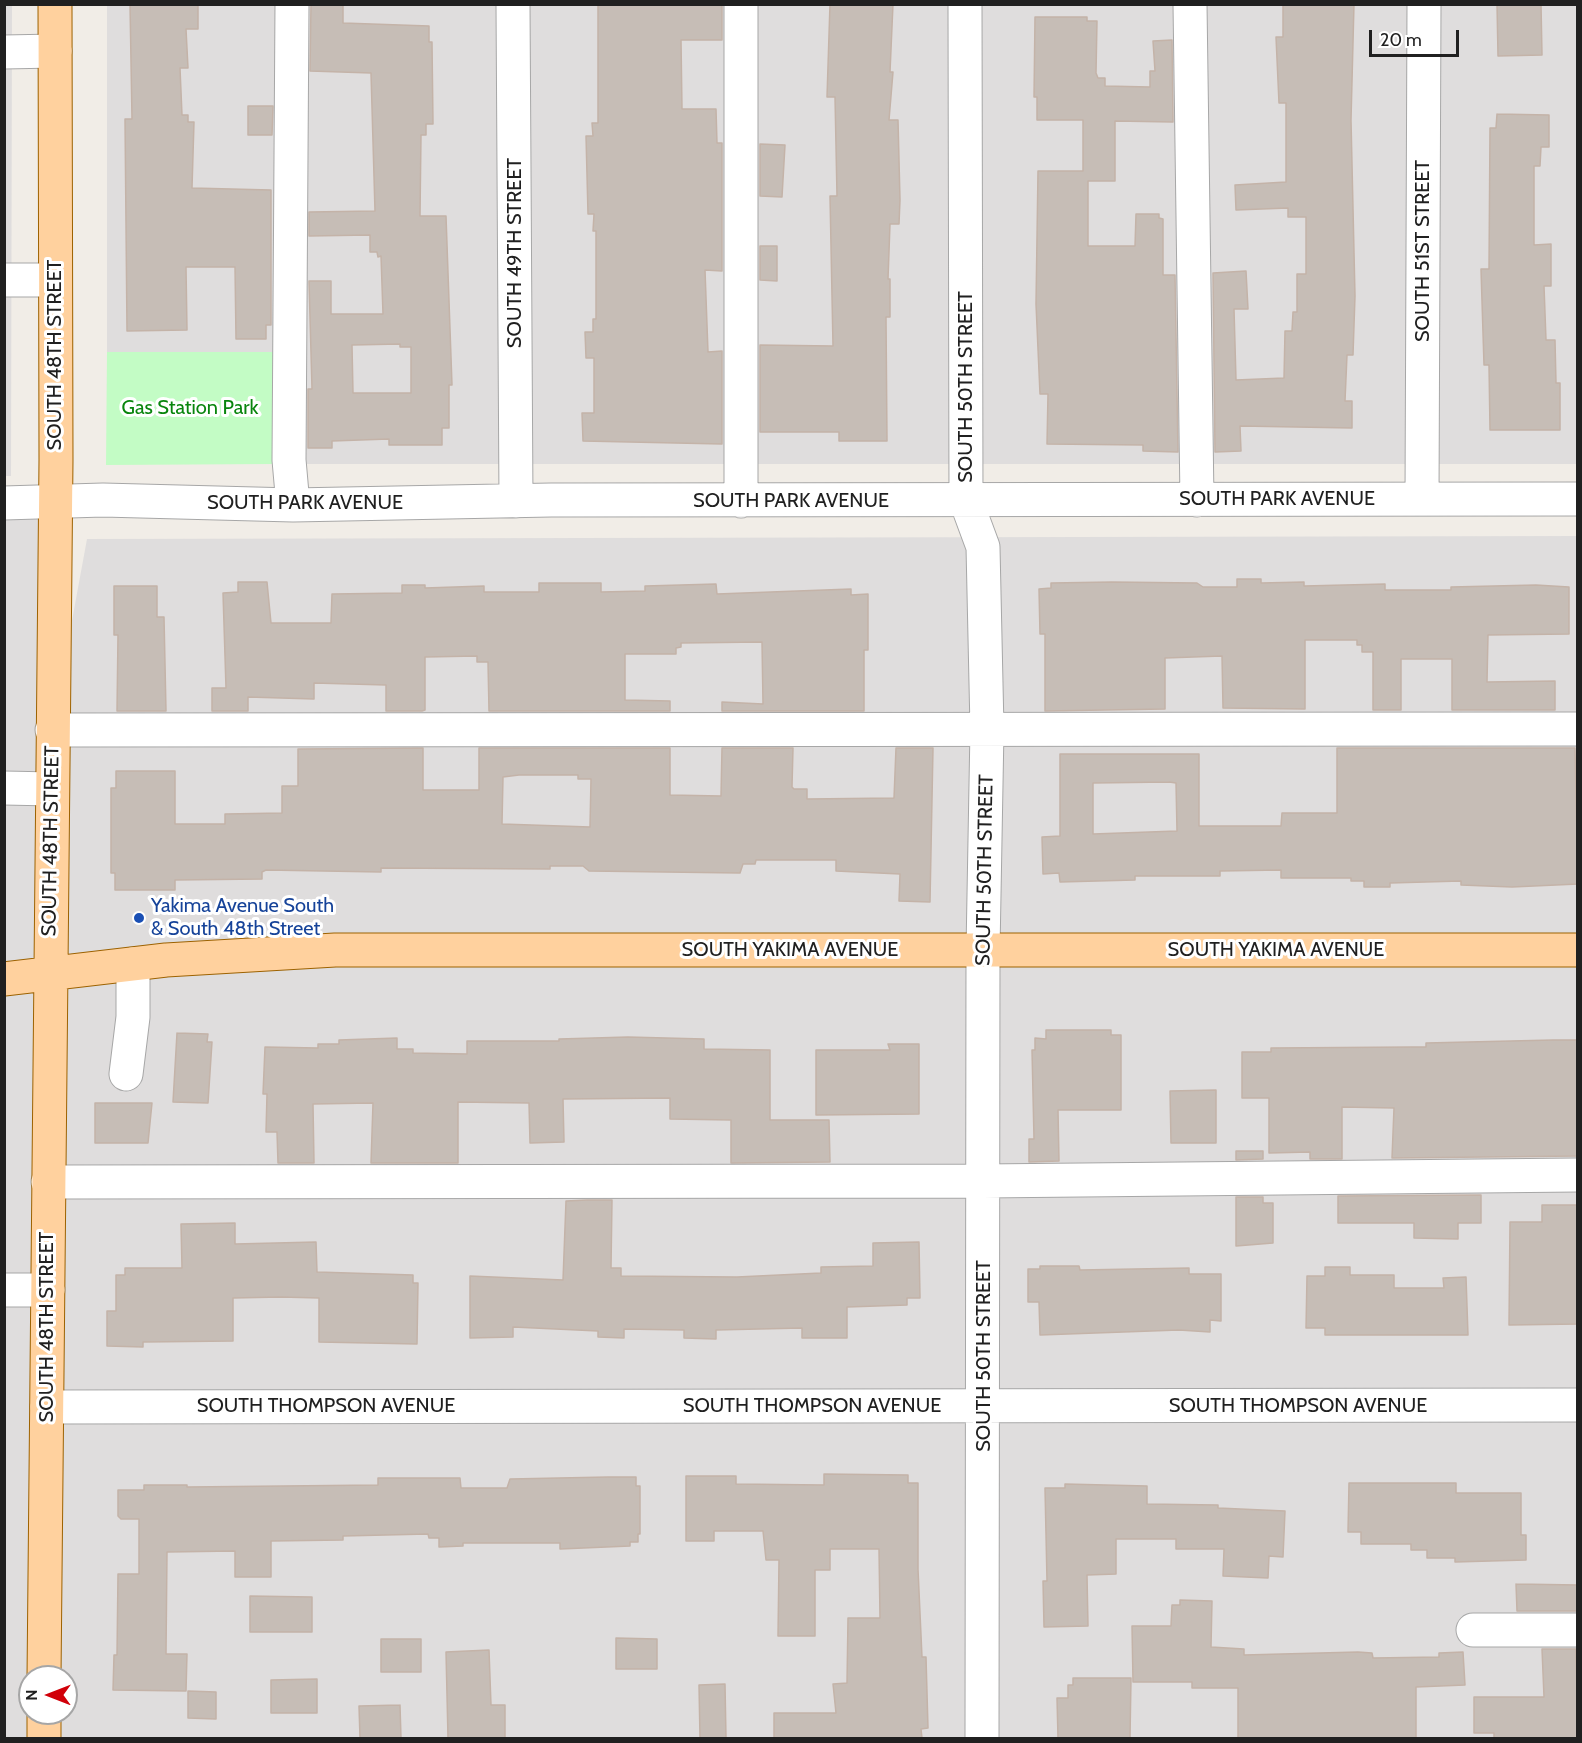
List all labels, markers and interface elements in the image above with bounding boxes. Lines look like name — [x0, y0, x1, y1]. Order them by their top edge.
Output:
scale bar — [1372, 18, 1462, 56]
text: 20 m — [1380, 29, 1422, 51]
street label: SOUTH 49TH STREET — [503, 158, 527, 348]
street label: SOUTH 51ST STREET — [1411, 160, 1435, 342]
street label: SOUTH 48TH STREET — [43, 260, 67, 450]
street label: SOUTH 50TH STREET — [954, 291, 978, 483]
park label: Gas Station Park — [121, 396, 259, 420]
street label: SOUTH PARK AVENUE — [1179, 487, 1375, 511]
street label: SOUTH PARK AVENUE — [693, 489, 889, 513]
street label: SOUTH PARK AVENUE — [207, 491, 403, 515]
street label: SOUTH 48TH STREET — [37, 745, 65, 937]
street label: SOUTH 50TH STREET — [971, 774, 999, 966]
place label: Yakima Avenue South & South 48th Street — [151, 894, 334, 941]
marker: Yakima Avenue South & South 48th Street — [132, 911, 146, 925]
street label: SOUTH YAKIMA AVENUE — [682, 938, 898, 962]
street label: SOUTH YAKIMA AVENUE — [1168, 938, 1384, 962]
street label: SOUTH 48TH STREET — [35, 1232, 59, 1422]
street label: SOUTH 50TH STREET — [972, 1260, 996, 1452]
street label: SOUTH THOMPSON AVENUE — [197, 1394, 455, 1418]
street label: SOUTH THOMPSON AVENUE — [683, 1394, 941, 1418]
street label: SOUTH THOMPSON AVENUE — [1169, 1394, 1427, 1418]
north arrow — [18, 1665, 78, 1725]
text: N — [22, 1689, 41, 1701]

